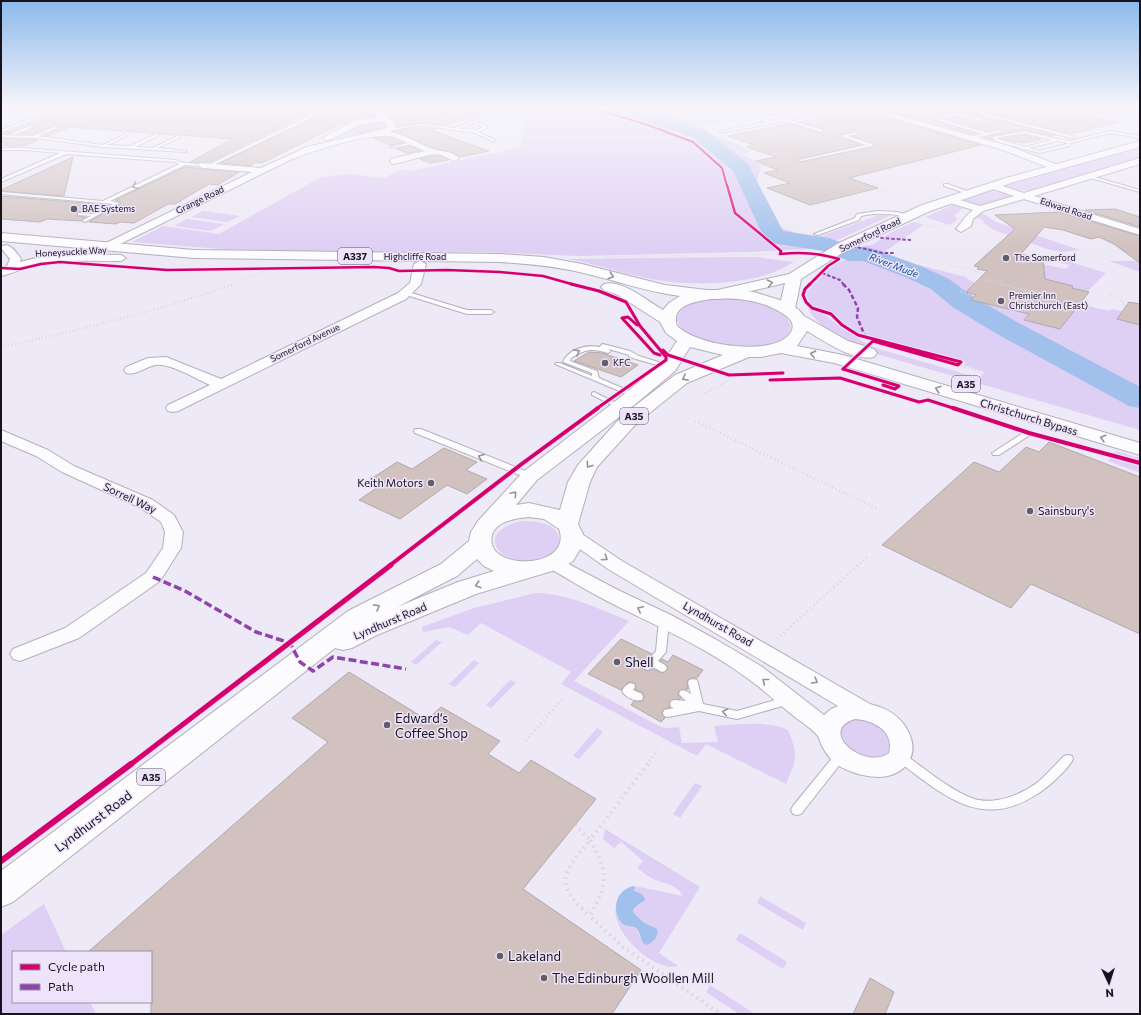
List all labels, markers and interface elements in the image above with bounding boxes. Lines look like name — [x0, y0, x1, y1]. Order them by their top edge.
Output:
one-way arrow — [132, 182, 139, 190]
street label: Grange Road — [174, 183, 226, 216]
street label: Edward Road — [1039, 195, 1093, 222]
place label: BAE Systems — [82, 203, 135, 214]
marker: BAE Systems — [69, 204, 79, 214]
street label: Somerford Road — [837, 215, 902, 254]
street label: Honeysuckle Way — [35, 244, 107, 259]
road number: A337 — [338, 248, 372, 264]
water label: River Mude — [868, 250, 921, 280]
street label: Highcliffe Road — [384, 251, 446, 262]
place label: The Somerford — [1014, 252, 1076, 263]
marker: The Somerford — [1001, 253, 1011, 263]
one-way arrow — [608, 271, 615, 280]
one-way arrow — [766, 279, 773, 287]
place label: Premier Inn Christchurch (East) — [1009, 290, 1088, 311]
marker: Premier Inn Christchurch (East) — [996, 296, 1006, 306]
street label: Somerford Avenue — [268, 321, 342, 364]
one-way arrow — [572, 349, 580, 357]
one-way arrow — [810, 350, 816, 358]
place label: KFC — [613, 357, 630, 368]
marker: KFC — [600, 358, 610, 368]
one-way arrow — [681, 373, 689, 381]
road number: A35 — [952, 376, 980, 392]
one-way arrow — [934, 385, 941, 394]
street label: Christchurch Bypass — [979, 395, 1080, 438]
road number: A35 — [620, 408, 648, 424]
one-way arrow — [1099, 434, 1106, 443]
one-way arrow — [477, 453, 484, 461]
one-way arrow — [587, 461, 594, 468]
place label: Keith Motors — [357, 476, 423, 489]
marker: Keith Motors — [426, 478, 436, 488]
street label: Sorrell Way — [102, 480, 159, 516]
one-way arrow — [510, 491, 517, 499]
place label: Sainsbury's — [1038, 504, 1094, 517]
marker: Sainsbury's — [1025, 506, 1035, 516]
one-way arrow — [601, 553, 608, 561]
one-way arrow — [474, 580, 481, 589]
street label: Lyndhurst Road — [681, 598, 755, 649]
street label: Lyndhurst Road — [351, 599, 428, 642]
one-way arrow — [373, 604, 380, 612]
one-way arrow — [637, 606, 645, 614]
place label: Shell — [625, 654, 654, 670]
marker: Shell — [612, 657, 622, 667]
one-way arrow — [811, 677, 818, 684]
one-way arrow — [763, 678, 770, 685]
one-way arrow — [722, 709, 728, 717]
place label: Edward‘s Coffee Shop — [395, 710, 468, 741]
marker: Edward‘s Coffee Shop — [382, 720, 392, 730]
road number: A35 — [137, 769, 165, 785]
street label: Lyndhurst Road — [51, 787, 135, 855]
place label: Lakeland — [508, 948, 561, 964]
legend — [12, 951, 152, 1003]
marker: Lakeland — [495, 951, 505, 961]
text: Cycle path — [48, 959, 105, 973]
north arrow — [1089, 963, 1129, 1003]
place label: The Edinburgh Woollen Mill — [552, 970, 714, 986]
marker: The Edinburgh Woollen Mill — [539, 973, 549, 983]
text: Path — [48, 979, 74, 993]
text: N — [1105, 987, 1114, 1000]

